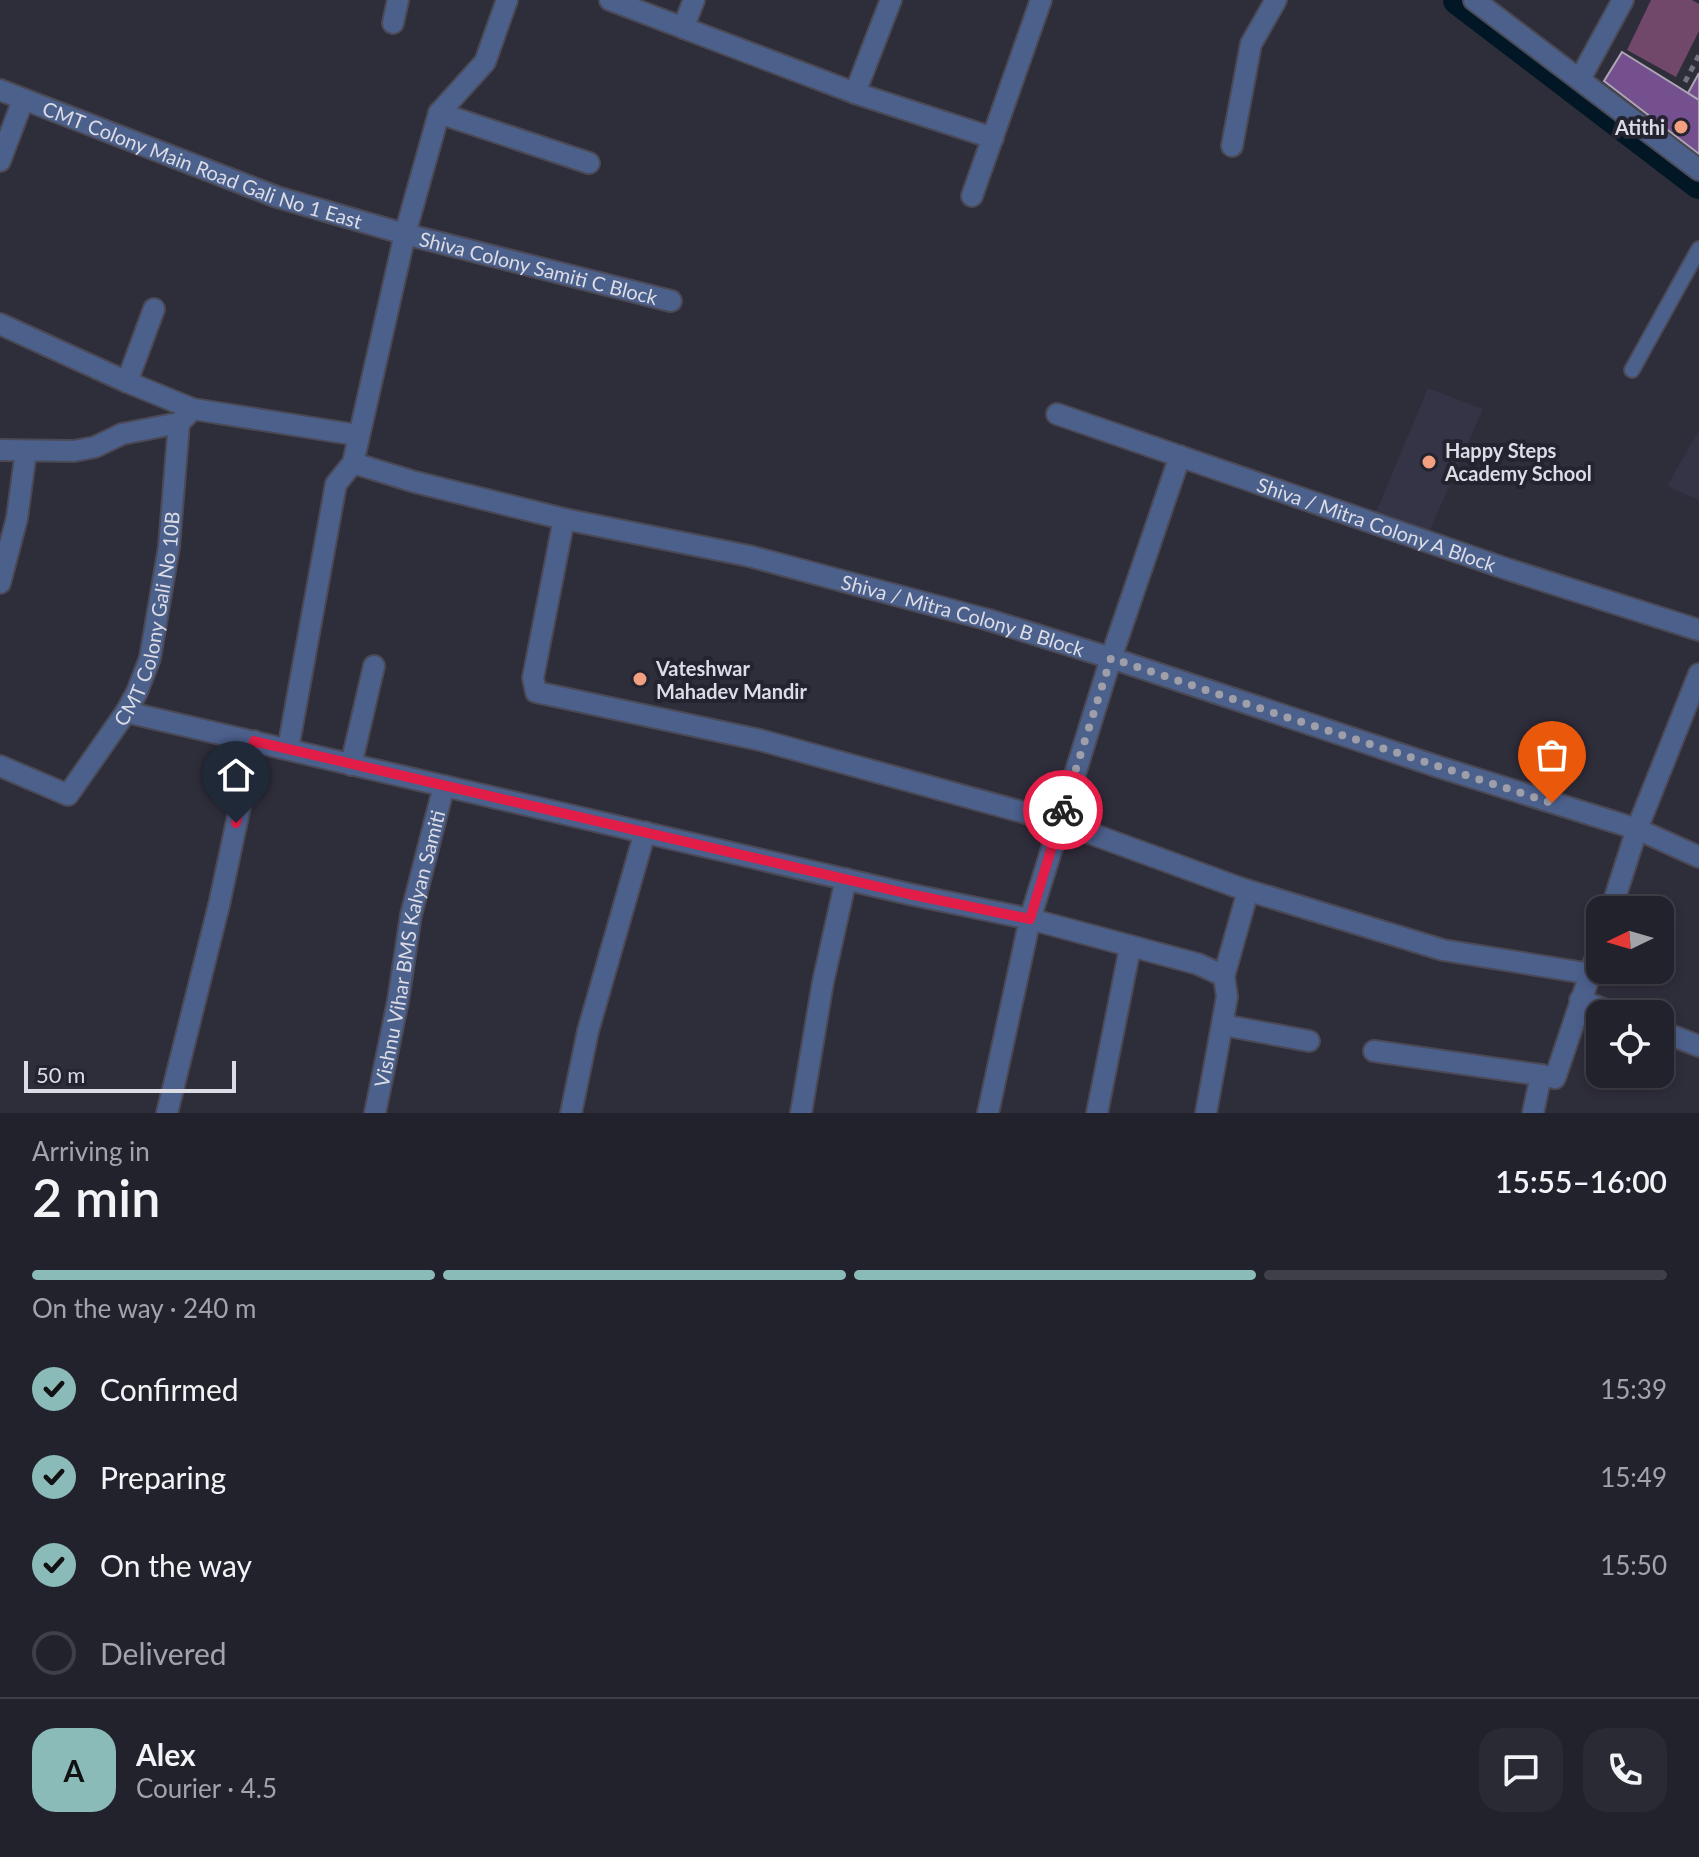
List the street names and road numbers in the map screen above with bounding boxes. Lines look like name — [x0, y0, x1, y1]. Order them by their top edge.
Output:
street label: CMT Colony Main Road Gali No 1 East — [39, 96, 365, 233]
street label: Shiva Colony Samiti C Block — [417, 226, 661, 309]
street label: Shiva / Mitra Colony A Block — [1254, 472, 1500, 577]
street label: CMT Colony Gali No 10B — [108, 510, 184, 730]
street label: Shiva / Mitra Colony B Block — [839, 569, 1088, 661]
street label: Vishnu Vihar BMS Kalyan Samiti — [369, 807, 449, 1089]

